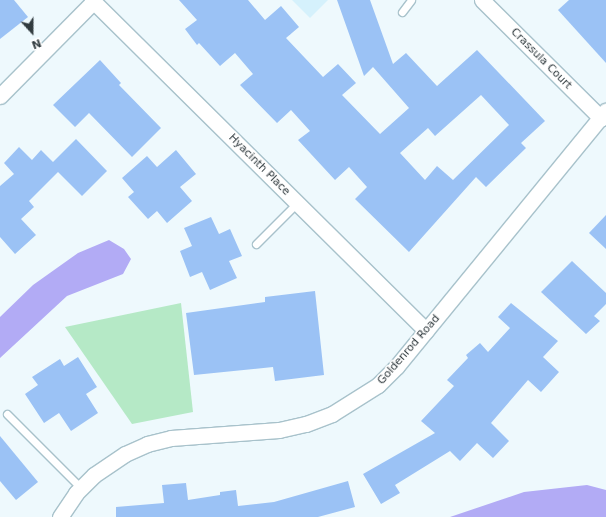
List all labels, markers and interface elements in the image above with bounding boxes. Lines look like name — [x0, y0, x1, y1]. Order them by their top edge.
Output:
north arrow — [12, 12, 52, 52]
street label: Crassula Court — [508, 26, 574, 92]
text: N — [30, 36, 43, 51]
street label: Hyacinth Place — [225, 131, 293, 199]
street label: Goldenrod Road — [375, 312, 443, 388]

